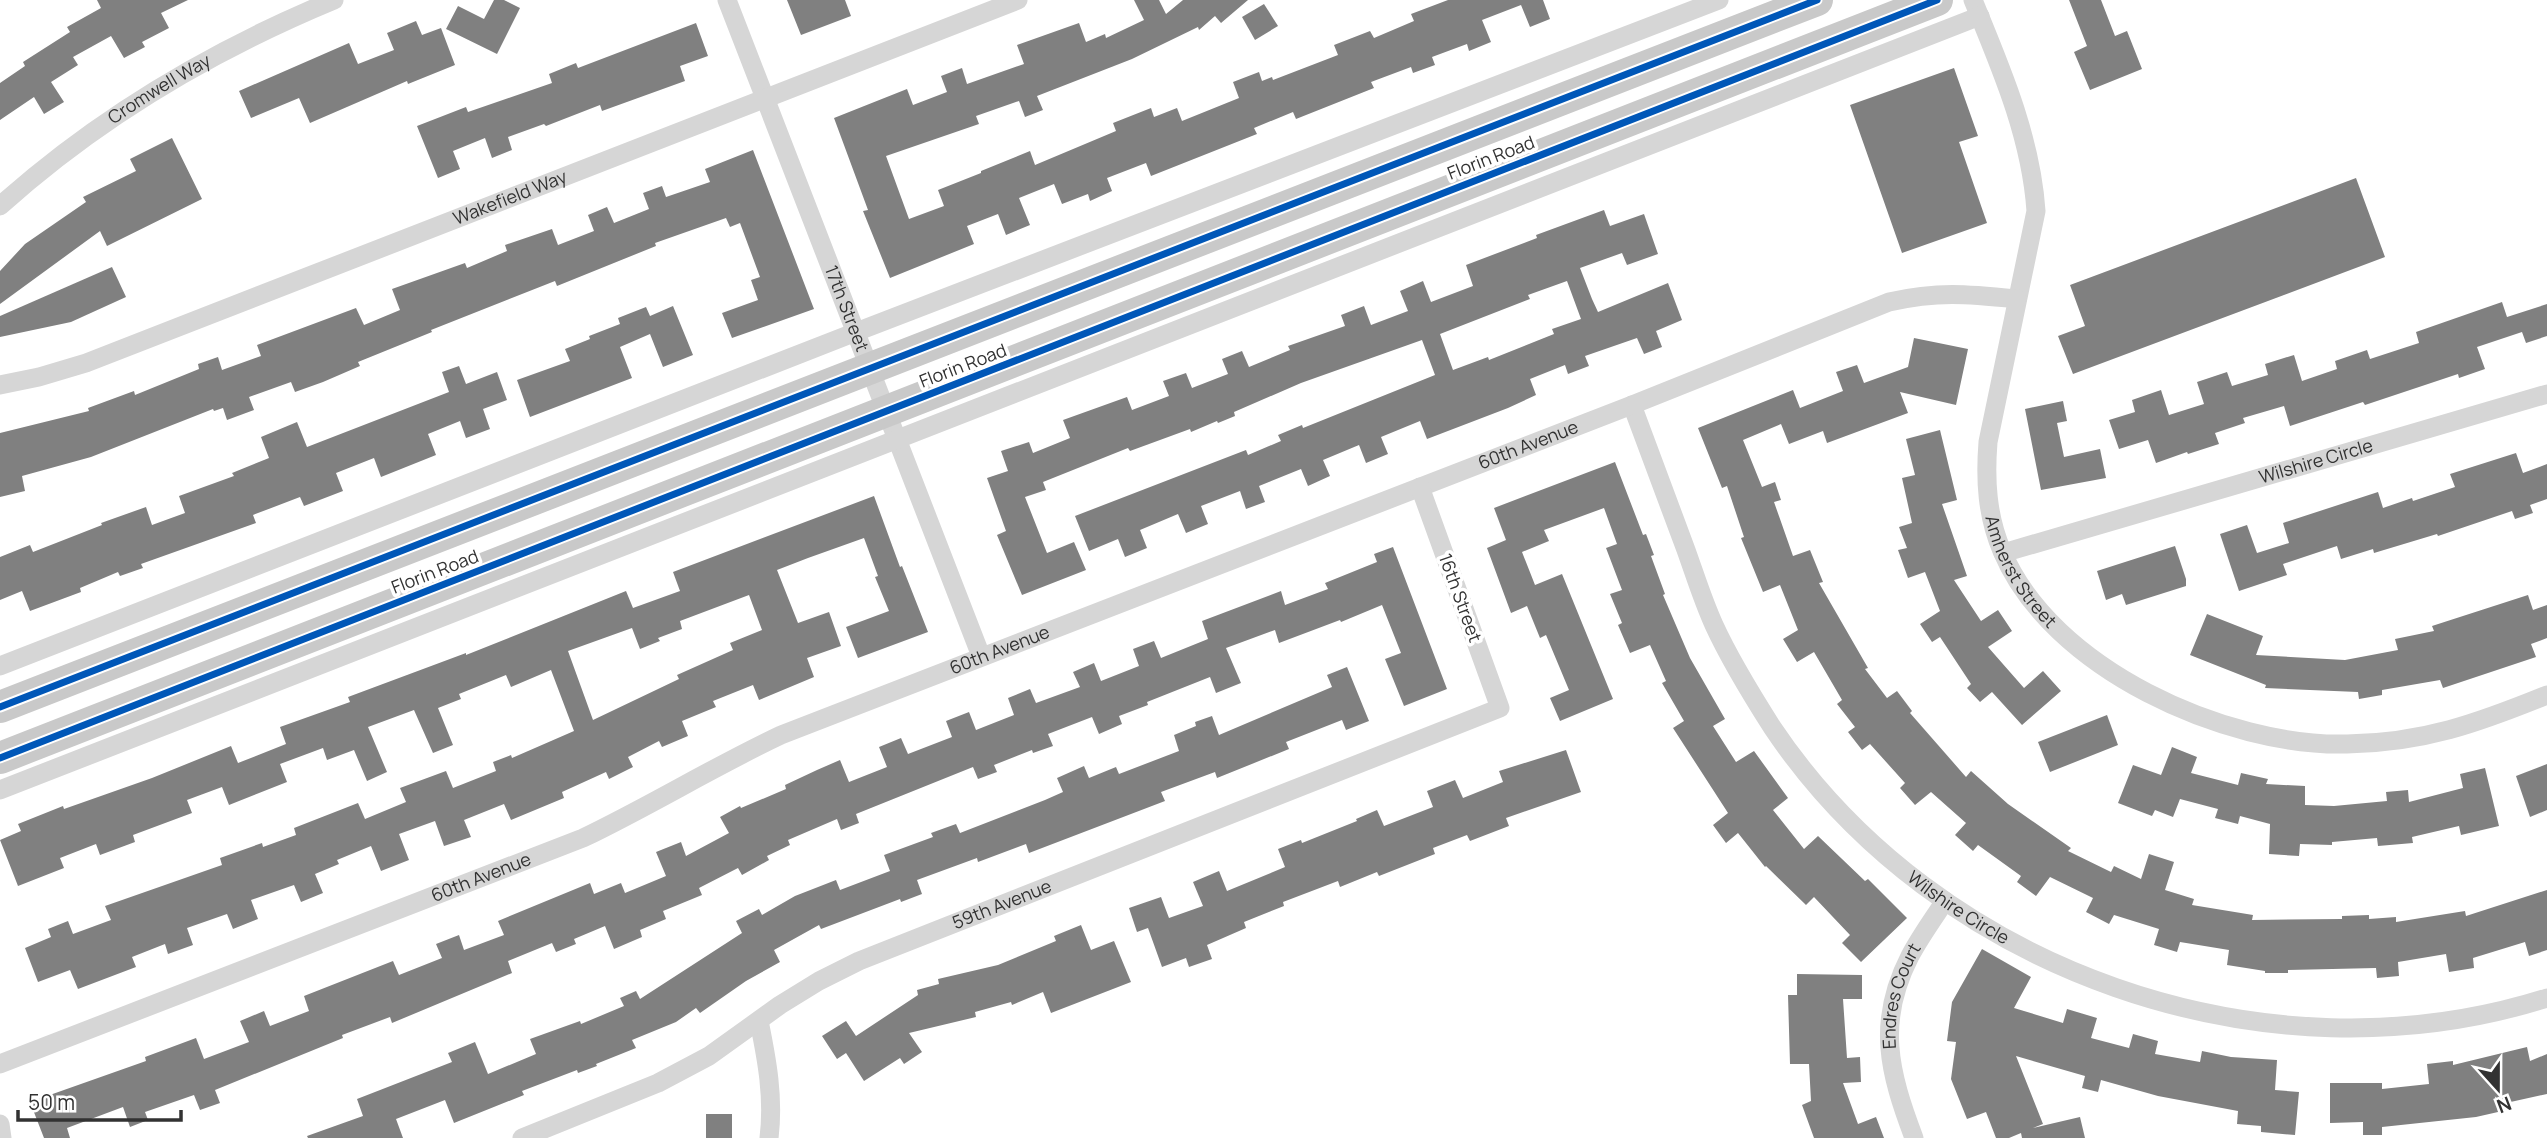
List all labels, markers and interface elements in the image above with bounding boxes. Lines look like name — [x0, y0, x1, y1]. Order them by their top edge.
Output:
street label: Cromwell Way — [103, 48, 215, 129]
street label: Florin Road — [1444, 129, 1538, 185]
street label: Wakefield Way — [449, 164, 571, 230]
street label: 17th Street — [820, 262, 875, 355]
street label: Florin Road — [916, 337, 1010, 393]
street label: 60th Avenue — [1474, 414, 1581, 475]
street label: Wilshire Circle — [2256, 433, 2375, 489]
street label: Amherst Street — [1980, 513, 2062, 633]
street label: Florin Road — [388, 543, 482, 599]
street label: 16th Street — [1434, 550, 1488, 645]
street label: 60th Avenue — [946, 619, 1053, 680]
street label: 60th Avenue — [427, 846, 534, 907]
street label: Wilshire Circle — [1903, 865, 2014, 949]
street label: 59th Avenue — [948, 873, 1055, 934]
street label: Endres Court — [1876, 938, 1926, 1050]
north arrow — [2463, 1054, 2533, 1124]
scale bar — [18, 1078, 180, 1122]
text: 50 m — [28, 1088, 75, 1116]
text: N — [2493, 1090, 2515, 1119]

